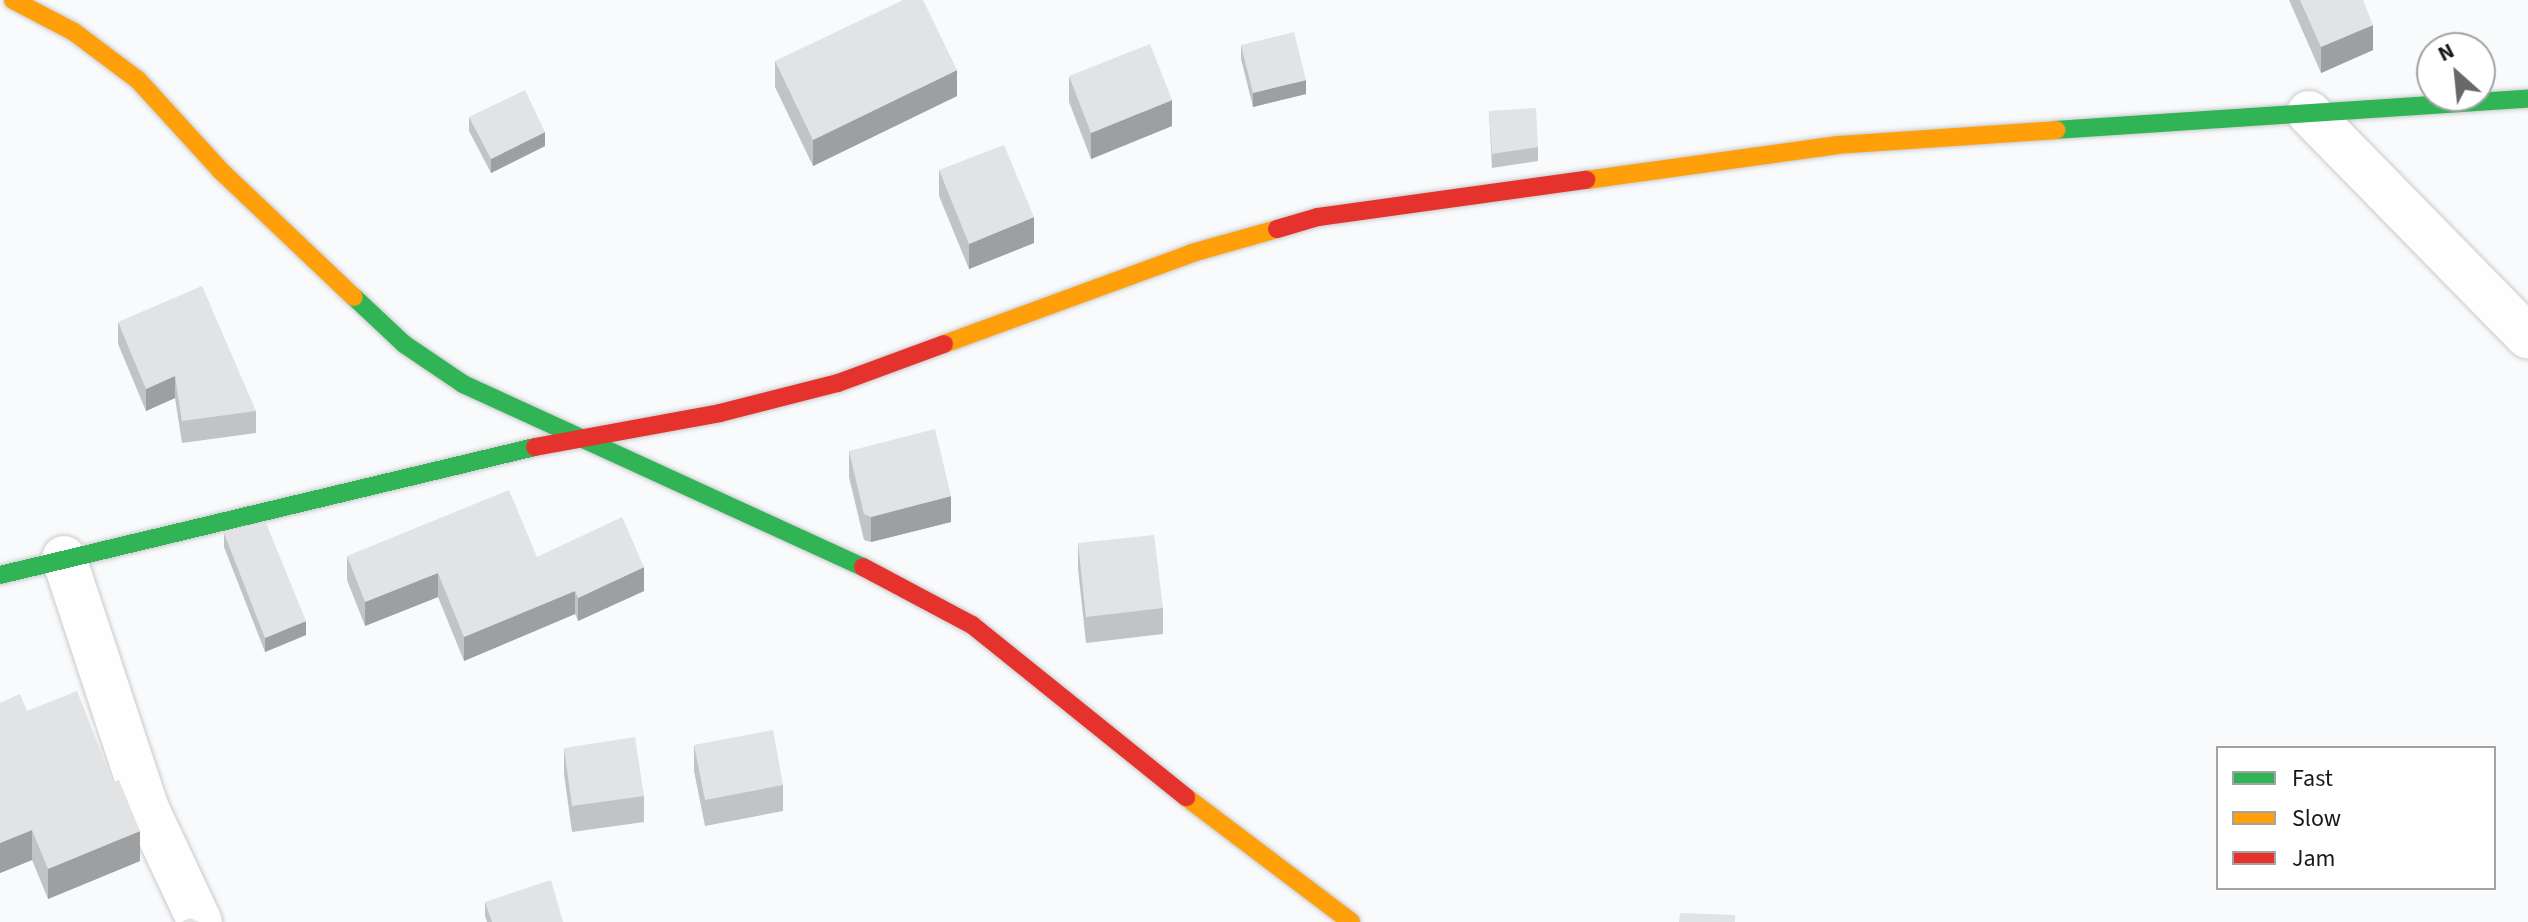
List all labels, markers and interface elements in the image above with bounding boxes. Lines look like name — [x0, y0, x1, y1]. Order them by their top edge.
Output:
north arrow — [2416, 32, 2496, 112]
text: N — [2432, 35, 2460, 70]
legend — [2216, 746, 2496, 890]
text: Fast — [2292, 761, 2333, 796]
text: Slow — [2292, 801, 2341, 836]
text: Jam — [2292, 841, 2336, 876]

